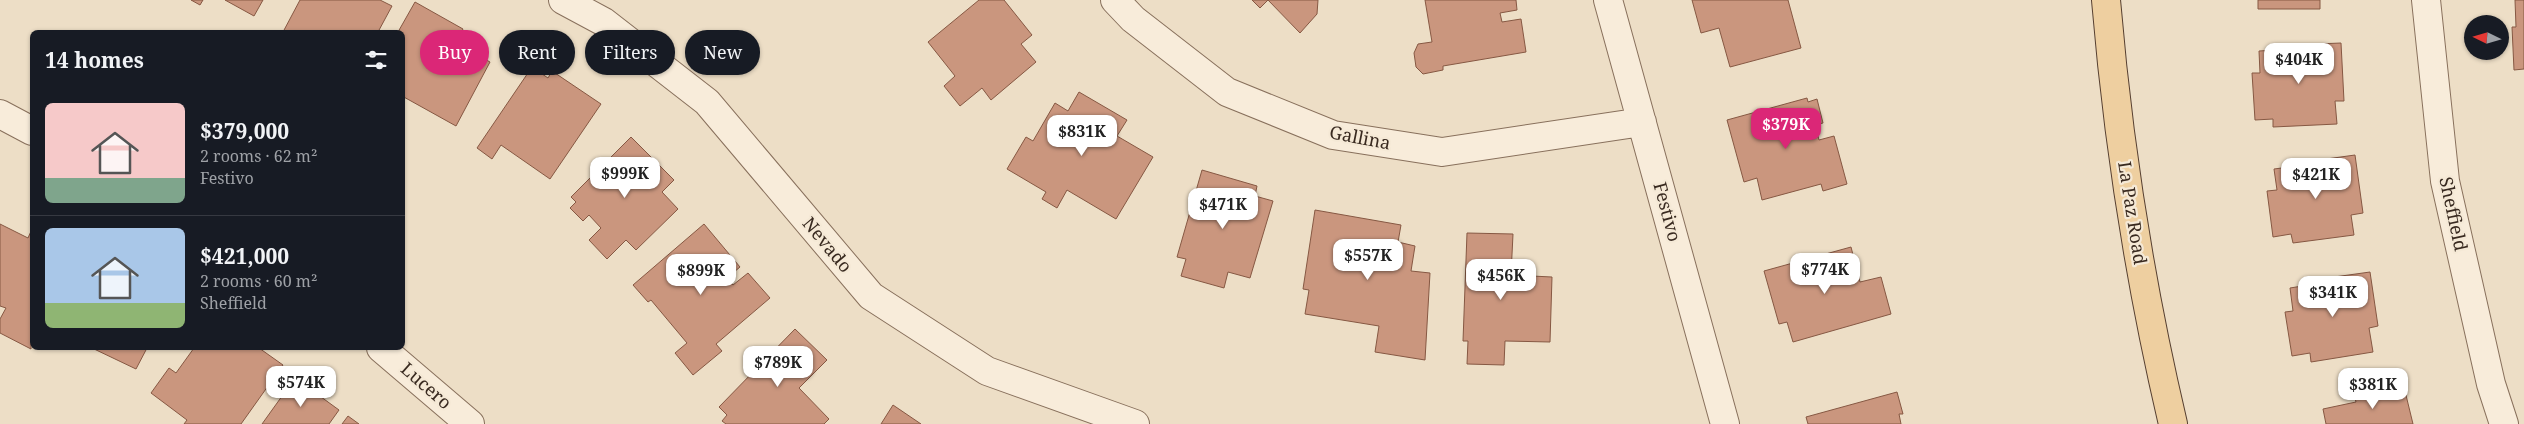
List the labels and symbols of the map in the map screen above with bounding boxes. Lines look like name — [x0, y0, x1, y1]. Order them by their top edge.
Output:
north arrow — [2464, 15, 2509, 60]
pin: $404K — [2264, 42, 2334, 85]
pin: $379K — [1751, 108, 1821, 150]
pin: $831K — [1047, 114, 1117, 157]
street label: Gallina — [1328, 119, 1393, 155]
pin: $999K — [590, 156, 660, 199]
pin: $421K — [2281, 158, 2351, 200]
street label: La Paz Road — [2113, 159, 2153, 266]
street label: Sheffield — [2434, 175, 2474, 253]
street label: Festivo — [1649, 179, 1687, 244]
pin: $471K — [1188, 188, 1258, 230]
street label: Nevado — [798, 212, 858, 277]
pin: $557K — [1333, 238, 1403, 281]
pin: $774K — [1790, 252, 1860, 295]
pin: $899K — [666, 254, 736, 296]
pin: $456K — [1466, 258, 1536, 301]
pin: $341K — [2298, 276, 2368, 318]
pin: $789K — [743, 346, 813, 388]
street label: Lucero — [396, 357, 457, 414]
pin: $574K — [266, 366, 336, 408]
pin: $381K — [2338, 368, 2408, 410]

